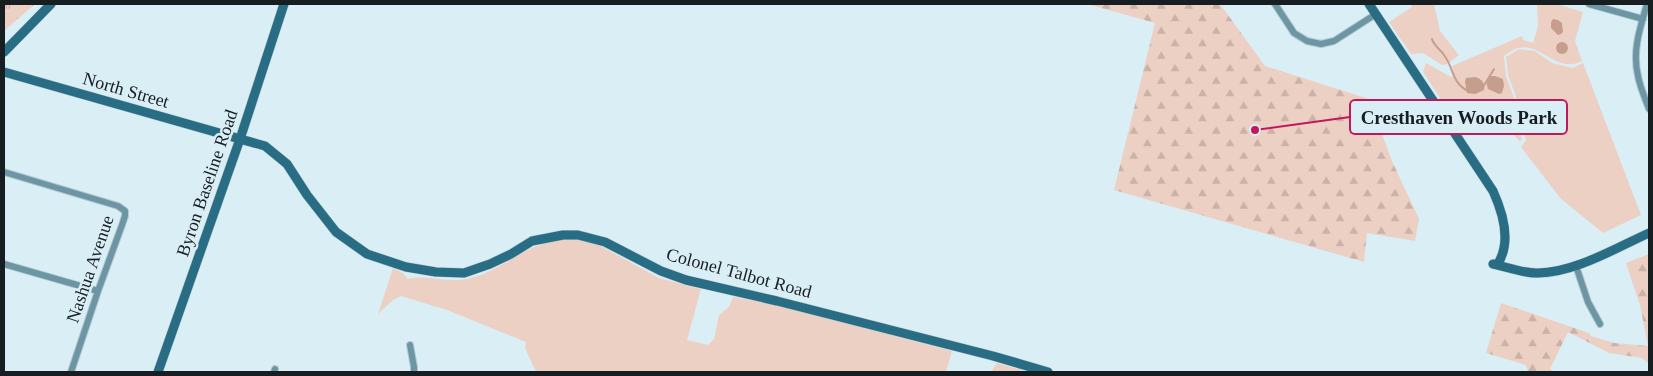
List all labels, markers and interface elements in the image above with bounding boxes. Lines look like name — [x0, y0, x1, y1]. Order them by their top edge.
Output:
street label: North Street — [81, 68, 171, 112]
callout: Cresthaven Woods Park — [1350, 100, 1567, 134]
street label: Byron Baseline Road — [172, 107, 242, 259]
text: Cresthaven Woods Park — [1361, 107, 1558, 128]
street label: Nashua Avenue — [62, 213, 118, 325]
street label: Colonel Talbot Road — [664, 244, 814, 302]

